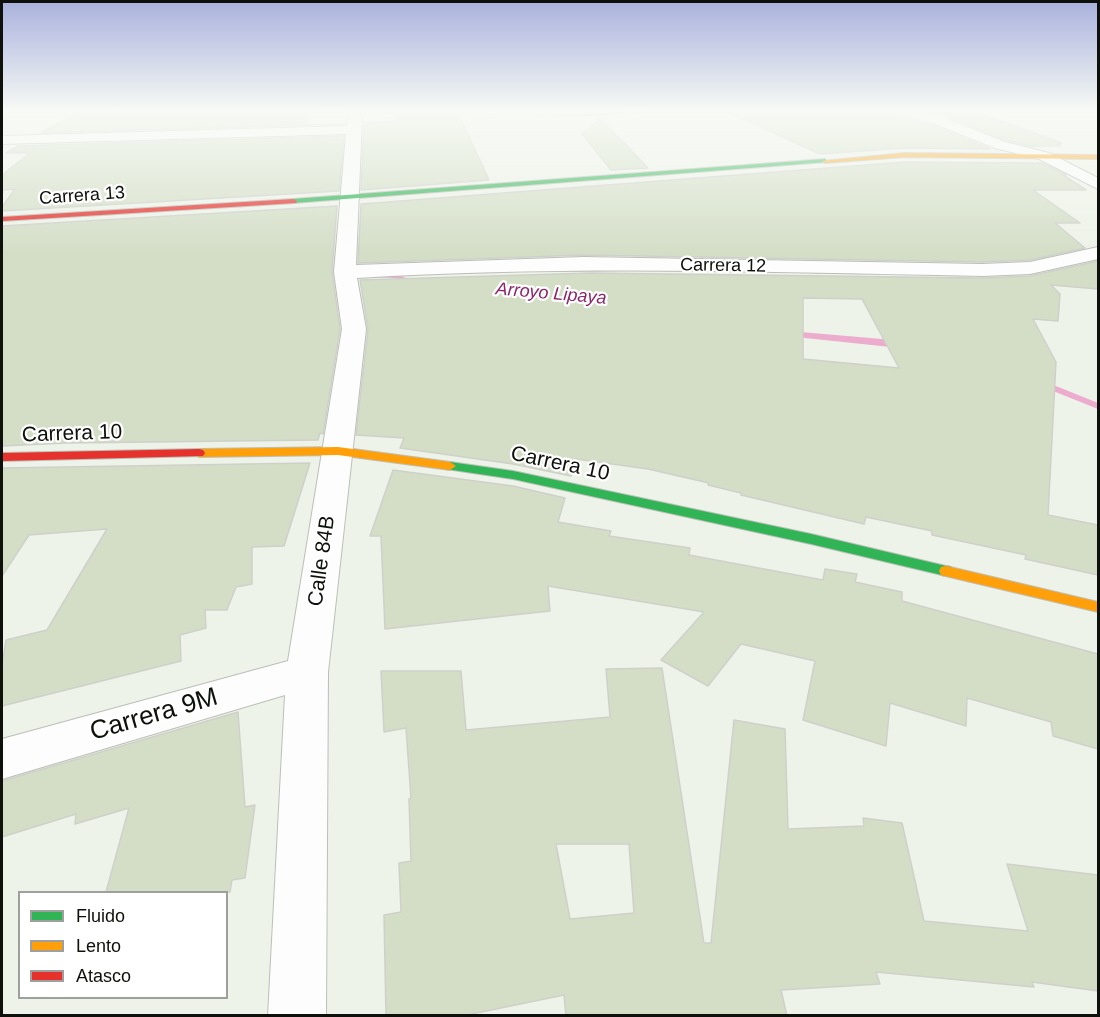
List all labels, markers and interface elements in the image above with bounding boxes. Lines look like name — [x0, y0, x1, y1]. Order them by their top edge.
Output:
street label: Carrera 13 — [38, 182, 126, 210]
street label: Carrera 12 — [680, 254, 766, 278]
water label: Arroyo Lipaya — [495, 278, 607, 310]
street label: Carrera 10 — [21, 420, 123, 448]
street label: Carrera 10 — [508, 441, 612, 487]
street label: Calle 84B — [303, 514, 341, 608]
street label: Carrera 9M — [87, 682, 221, 748]
legend — [18, 891, 228, 999]
text: Fluido — [76, 906, 125, 926]
text: Lento — [76, 936, 121, 956]
text: Atasco — [76, 966, 131, 986]

